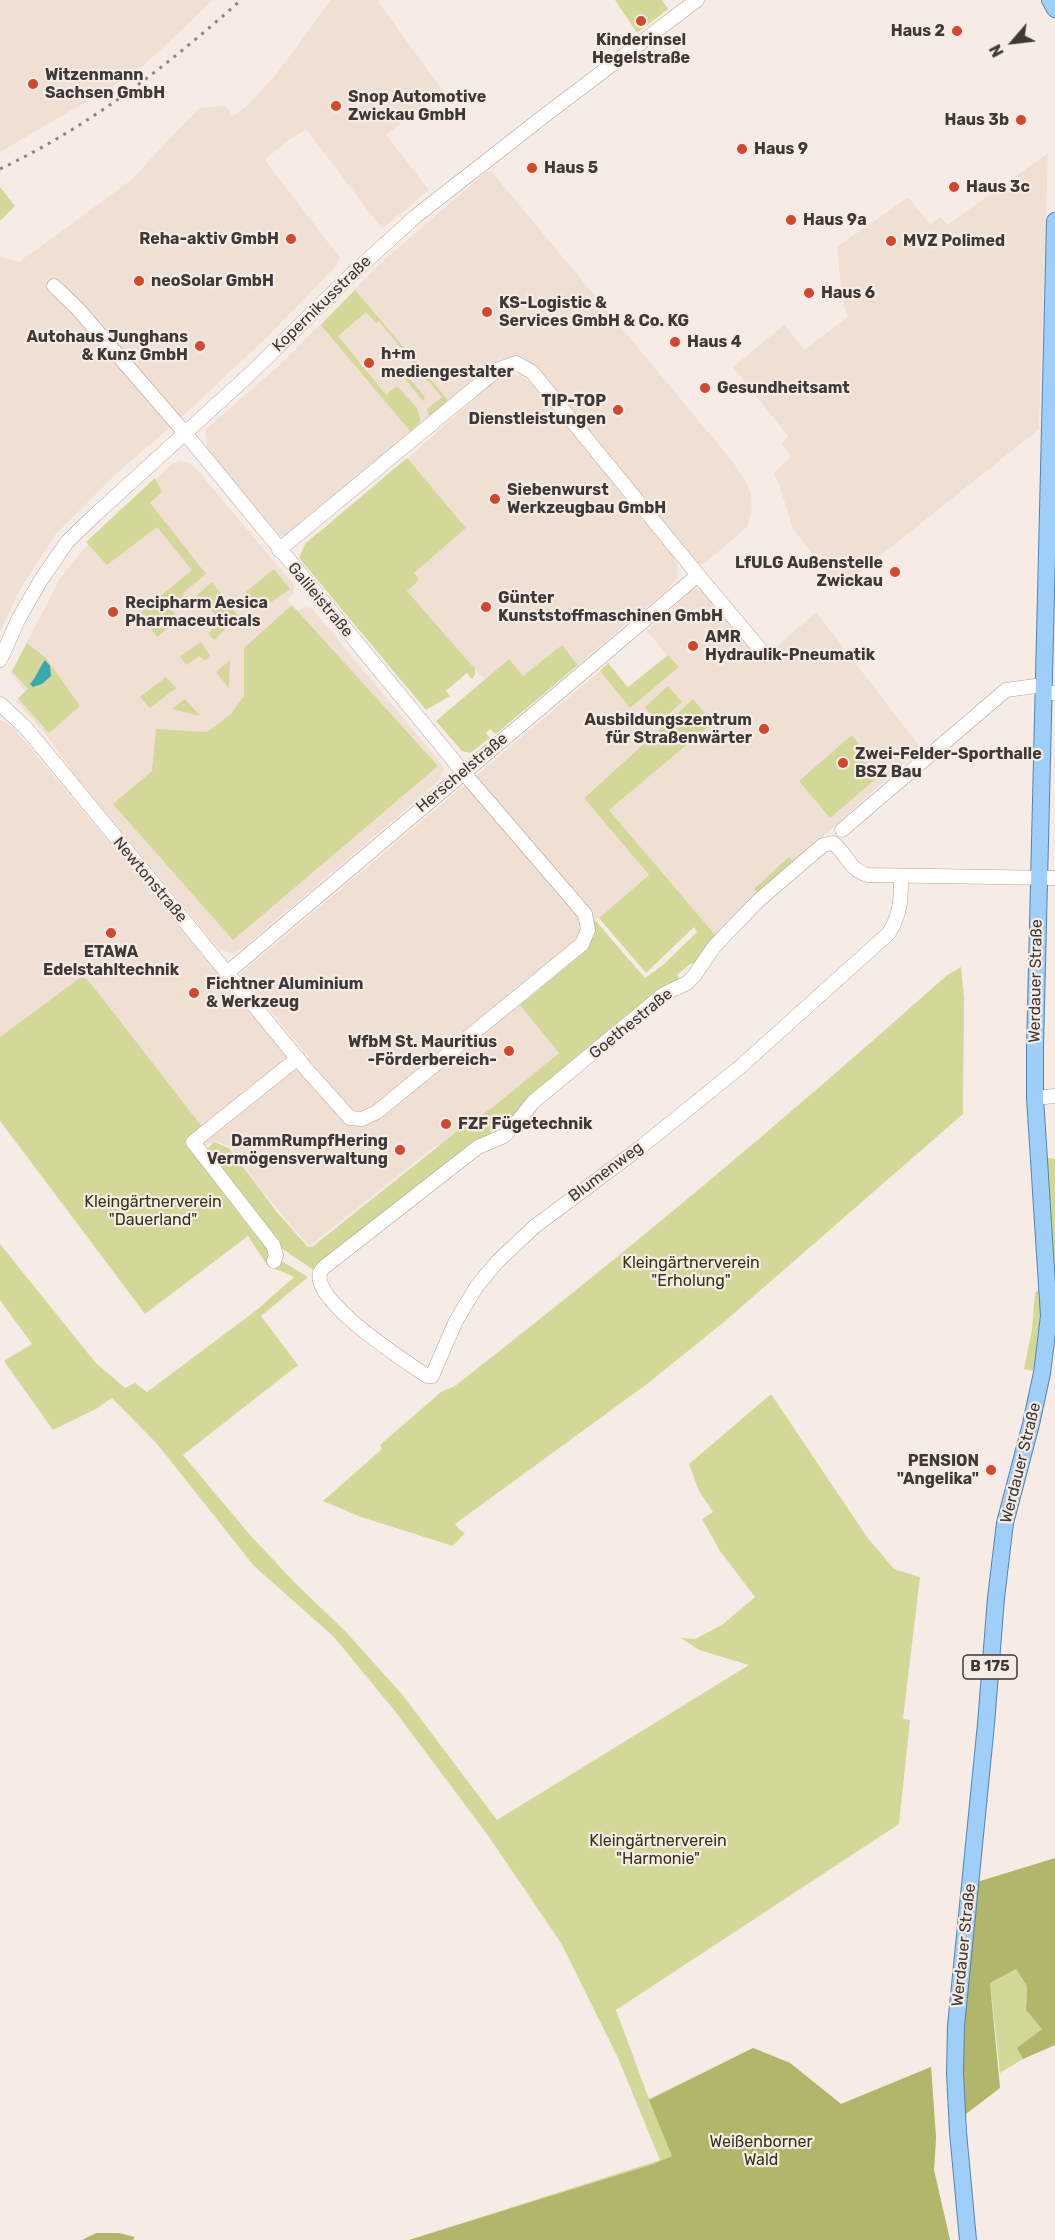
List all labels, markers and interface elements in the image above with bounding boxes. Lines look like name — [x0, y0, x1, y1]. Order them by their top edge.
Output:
north arrow — [983, 12, 1043, 72]
marker: Kinderinsel Hegelstraße — [634, 14, 648, 28]
place label: Haus 2 — [891, 21, 945, 41]
marker: Haus 2 — [950, 24, 964, 38]
place label: Kinderinsel Hegelstraße — [592, 30, 690, 68]
text: N — [986, 41, 1008, 60]
place label: Witzenmann Sachsen GmbH — [45, 65, 165, 103]
marker: Witzenmann Sachsen GmbH — [26, 77, 40, 91]
place label: Snop Automotive Zwickau GmbH — [348, 87, 486, 125]
marker: Snop Automotive Zwickau GmbH — [329, 99, 343, 113]
place label: Haus 3b — [944, 110, 1009, 130]
marker: Haus 3b — [1014, 113, 1028, 127]
place label: Haus 9 — [754, 139, 808, 159]
marker: Haus 9 — [735, 142, 749, 156]
place label: Haus 5 — [544, 158, 598, 178]
marker: Haus 5 — [525, 161, 539, 175]
place label: Haus 3c — [966, 177, 1030, 197]
marker: Haus 3c — [947, 180, 961, 194]
place label: Haus 9a — [803, 210, 867, 230]
marker: Haus 9a — [784, 213, 798, 227]
place label: Reha-aktiv GmbH — [139, 229, 279, 249]
place label: MVZ Polimed — [903, 231, 1005, 251]
marker: Reha-aktiv GmbH — [284, 232, 298, 246]
marker: MVZ Polimed — [884, 234, 898, 248]
street label: Kopernikusstraße — [269, 252, 375, 356]
place label: neoSolar GmbH — [151, 271, 274, 291]
marker: neoSolar GmbH — [132, 274, 146, 288]
place label: Haus 6 — [821, 283, 875, 303]
marker: Haus 6 — [802, 286, 816, 300]
place label: KS-Logistic & Services GmbH & Co. KG — [499, 293, 689, 331]
marker: KS-Logistic & Services GmbH & Co. KG — [480, 305, 494, 319]
place label: Autohaus Junghans & Kunz GmbH — [26, 327, 188, 365]
place label: Haus 4 — [687, 332, 742, 352]
marker: Haus 4 — [668, 335, 682, 349]
marker: Autohaus Junghans & Kunz GmbH — [193, 339, 207, 353]
place label: h+m mediengestalter — [381, 344, 514, 382]
marker: h+m mediengestalter — [362, 356, 376, 370]
place label: Gesundheitsamt — [717, 378, 850, 398]
marker: Gesundheitsamt — [698, 381, 712, 395]
place label: TIP-TOP Dienstleistungen — [468, 391, 606, 429]
marker: TIP-TOP Dienstleistungen — [611, 403, 625, 417]
place label: Siebenwurst Werkzeugbau GmbH — [507, 480, 666, 518]
marker: Siebenwurst Werkzeugbau GmbH — [488, 492, 502, 506]
place label: LfULG Außenstelle Zwickau — [735, 553, 883, 591]
street label: Galileistraße — [283, 559, 357, 641]
marker: LfULG Außenstelle Zwickau — [888, 565, 902, 579]
place label: Günter Kunststoffmaschinen GmbH — [498, 588, 723, 626]
place label: Recipharm Aesica Pharmaceuticals — [125, 593, 268, 631]
marker: Günter Kunststoffmaschinen GmbH — [479, 600, 493, 614]
marker: Recipharm Aesica Pharmaceuticals — [106, 605, 120, 619]
place label: AMR Hydraulik-Pneumatik — [705, 627, 875, 665]
marker: AMR Hydraulik-Pneumatik — [686, 639, 700, 653]
place label: Ausbildungszentrum für Straßenwärter — [585, 710, 752, 748]
marker: Ausbildungszentrum für Straßenwärter — [757, 722, 771, 736]
street label: Herschelstraße — [412, 729, 512, 817]
place label: Zwei-Felder-Sporthalle BSZ Bau — [855, 744, 1042, 782]
marker: Zwei-Felder-Sporthalle BSZ Bau — [836, 756, 850, 770]
street label: Newtonstraße — [109, 833, 191, 927]
street label: Werdauer Straße — [1025, 919, 1047, 1043]
marker: ETAWA Edelstahltechnik — [104, 926, 118, 940]
place label: ETAWA Edelstahltechnik — [43, 942, 179, 980]
place label: Fichtner Aluminium & Werkzeug — [206, 974, 363, 1012]
street label: Goethestraße — [586, 985, 676, 1063]
marker: Fichtner Aluminium & Werkzeug — [187, 986, 201, 1000]
place label: WfbM St. Mauritius -Förderbereich- — [348, 1032, 497, 1070]
marker: WfbM St. Mauritius -Förderbereich- — [502, 1044, 516, 1058]
place label: FZF Fügetechnik — [458, 1114, 592, 1134]
marker: FZF Fügetechnik — [439, 1117, 453, 1131]
place label: DammRumpfHering Vermögensverwaltung — [207, 1131, 388, 1169]
street label: Blumenweg — [565, 1138, 647, 1206]
marker: DammRumpfHering Vermögensverwaltung — [393, 1143, 407, 1157]
park label: Kleingärtnerverein "Dauerland" — [84, 1192, 222, 1230]
park label: Kleingärtnerverein "Erholung" — [622, 1253, 760, 1291]
street label: Werdauer Straße — [997, 1401, 1045, 1525]
place label: PENSION "Angelika" — [897, 1451, 979, 1489]
marker: PENSION "Angelika" — [984, 1463, 998, 1477]
road number: B 175 — [963, 1655, 1017, 1679]
park label: Kleingärtnerverein "Harmonie" — [589, 1831, 727, 1869]
street label: Werdauer Straße — [948, 1883, 980, 2007]
park label: Weißenborner Wald — [710, 2132, 812, 2170]

